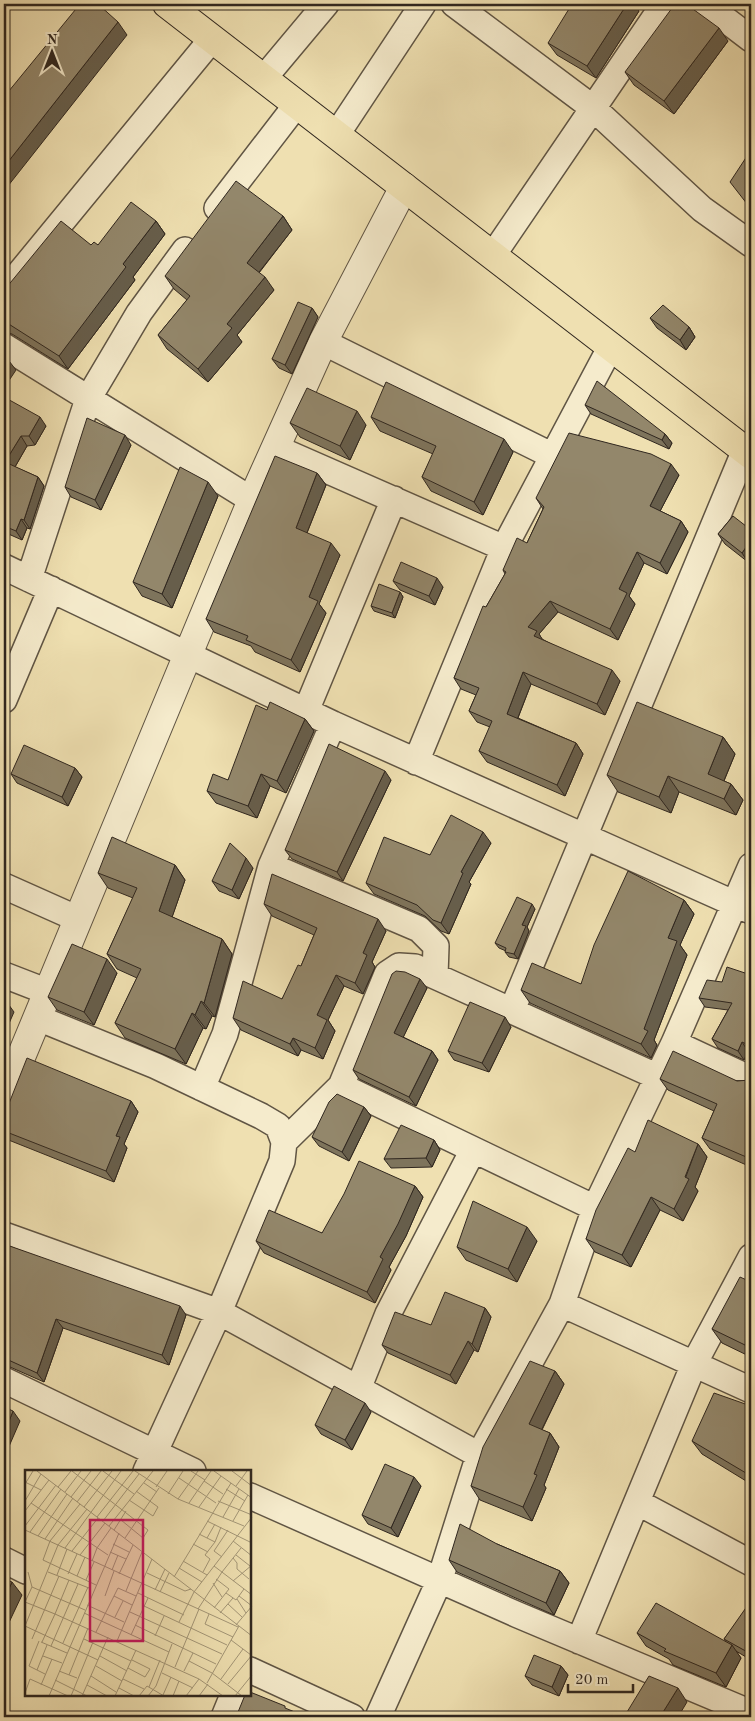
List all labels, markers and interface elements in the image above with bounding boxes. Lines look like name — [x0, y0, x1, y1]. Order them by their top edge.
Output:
north arrow — [28, 28, 78, 78]
text: N — [47, 33, 58, 47]
inset map — [25, 1470, 251, 1696]
scale bar — [568, 1661, 632, 1693]
text: 20 m — [575, 1673, 609, 1688]

